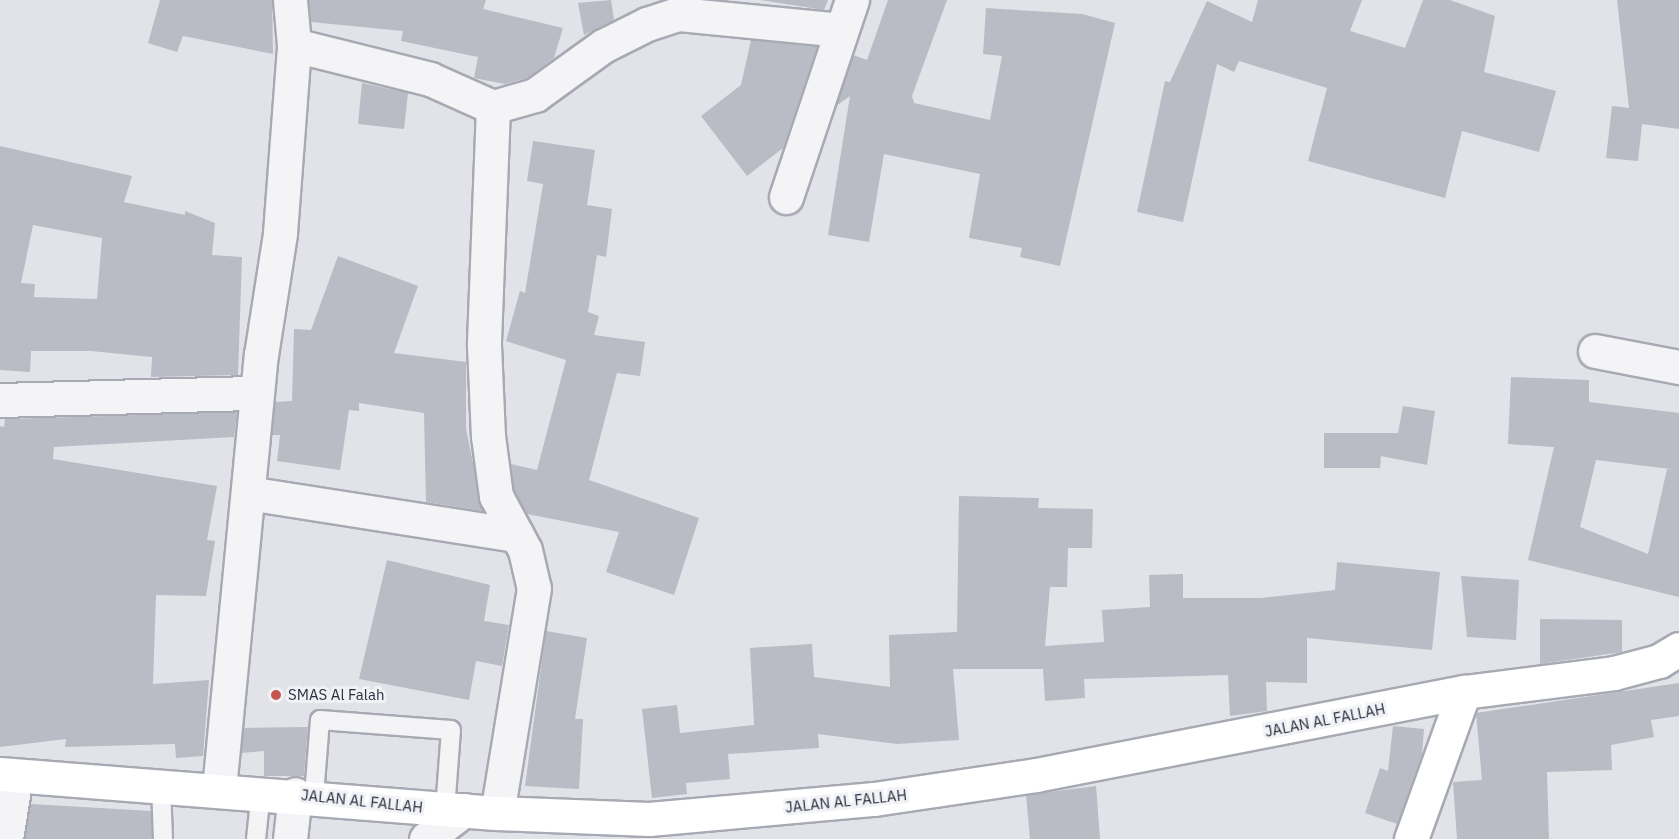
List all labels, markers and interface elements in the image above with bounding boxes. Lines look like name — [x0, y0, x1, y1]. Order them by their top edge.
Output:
place label: SMAS Al Falah — [288, 686, 384, 704]
marker: SMAS Al Falah — [269, 688, 283, 702]
street label: JALAN AL FALLAH — [1263, 699, 1387, 741]
street label: JALAN AL FALLAH — [300, 786, 424, 816]
street label: JALAN AL FALLAH — [784, 786, 908, 816]

